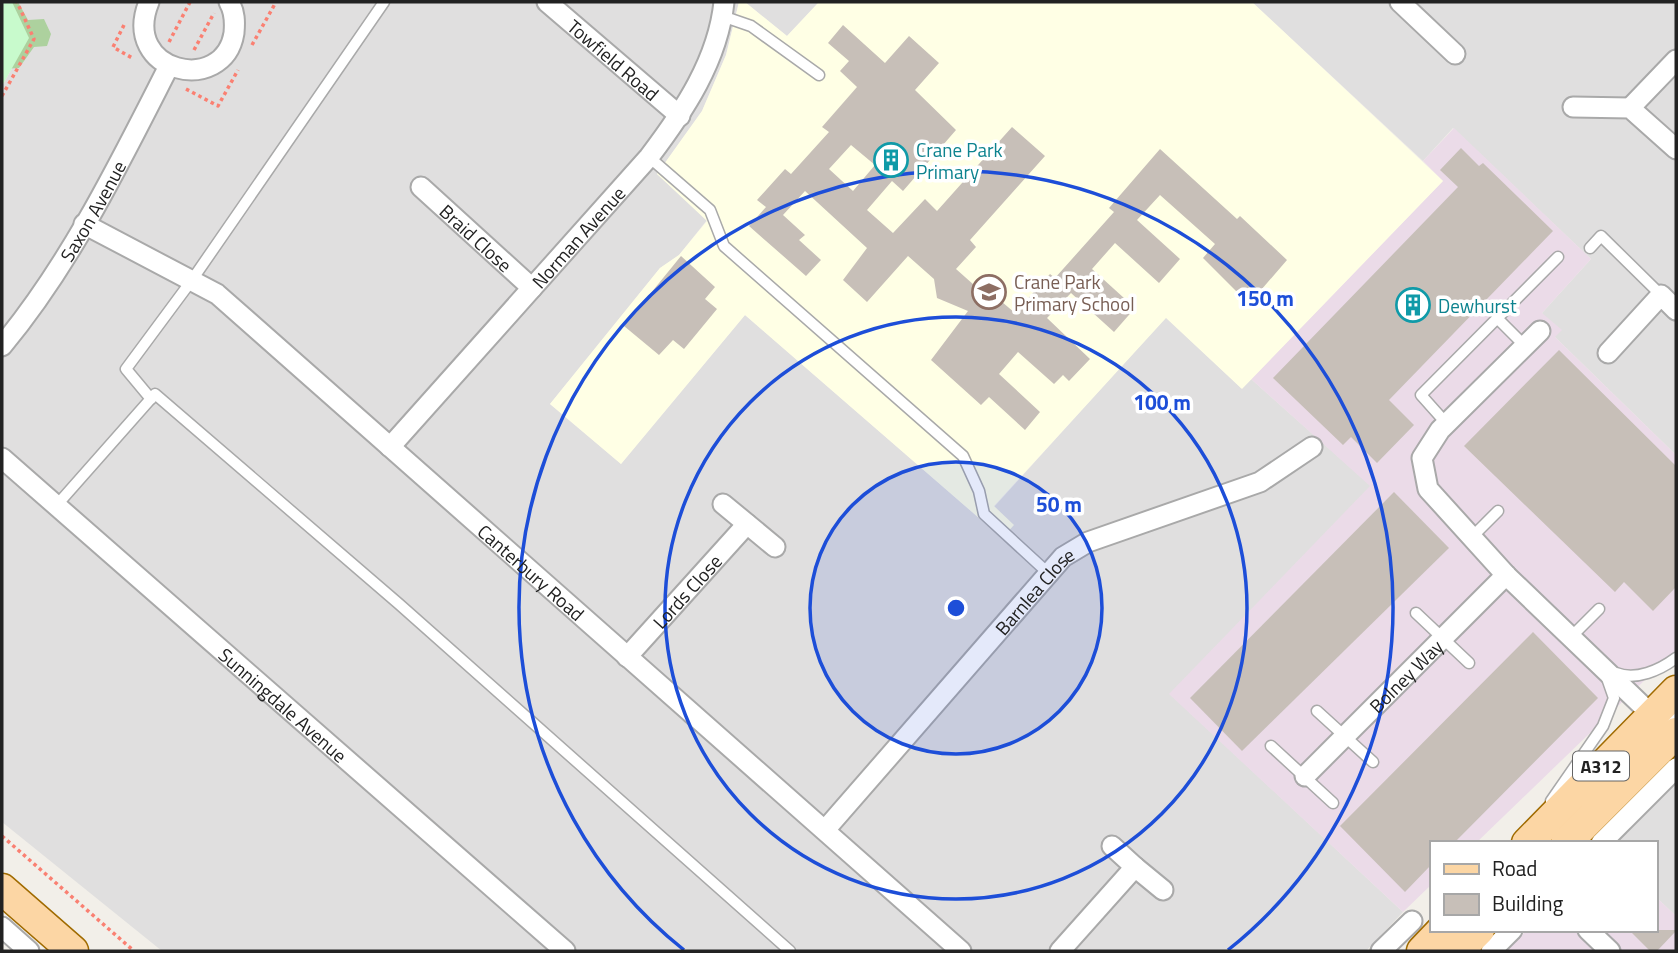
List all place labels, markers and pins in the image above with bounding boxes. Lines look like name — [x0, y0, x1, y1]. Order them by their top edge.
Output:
place label: Crane Park Primary — [916, 135, 1003, 186]
building icon: Crane Park Primary — [872, 141, 910, 179]
place label: Crane Park Primary School — [1014, 267, 1135, 318]
school or university icon: Crane Park Primary School — [970, 273, 1008, 311]
building icon: Dewhurst — [1394, 286, 1432, 324]
place label: Dewhurst — [1438, 291, 1517, 320]
centre of rings — [944, 596, 968, 620]

